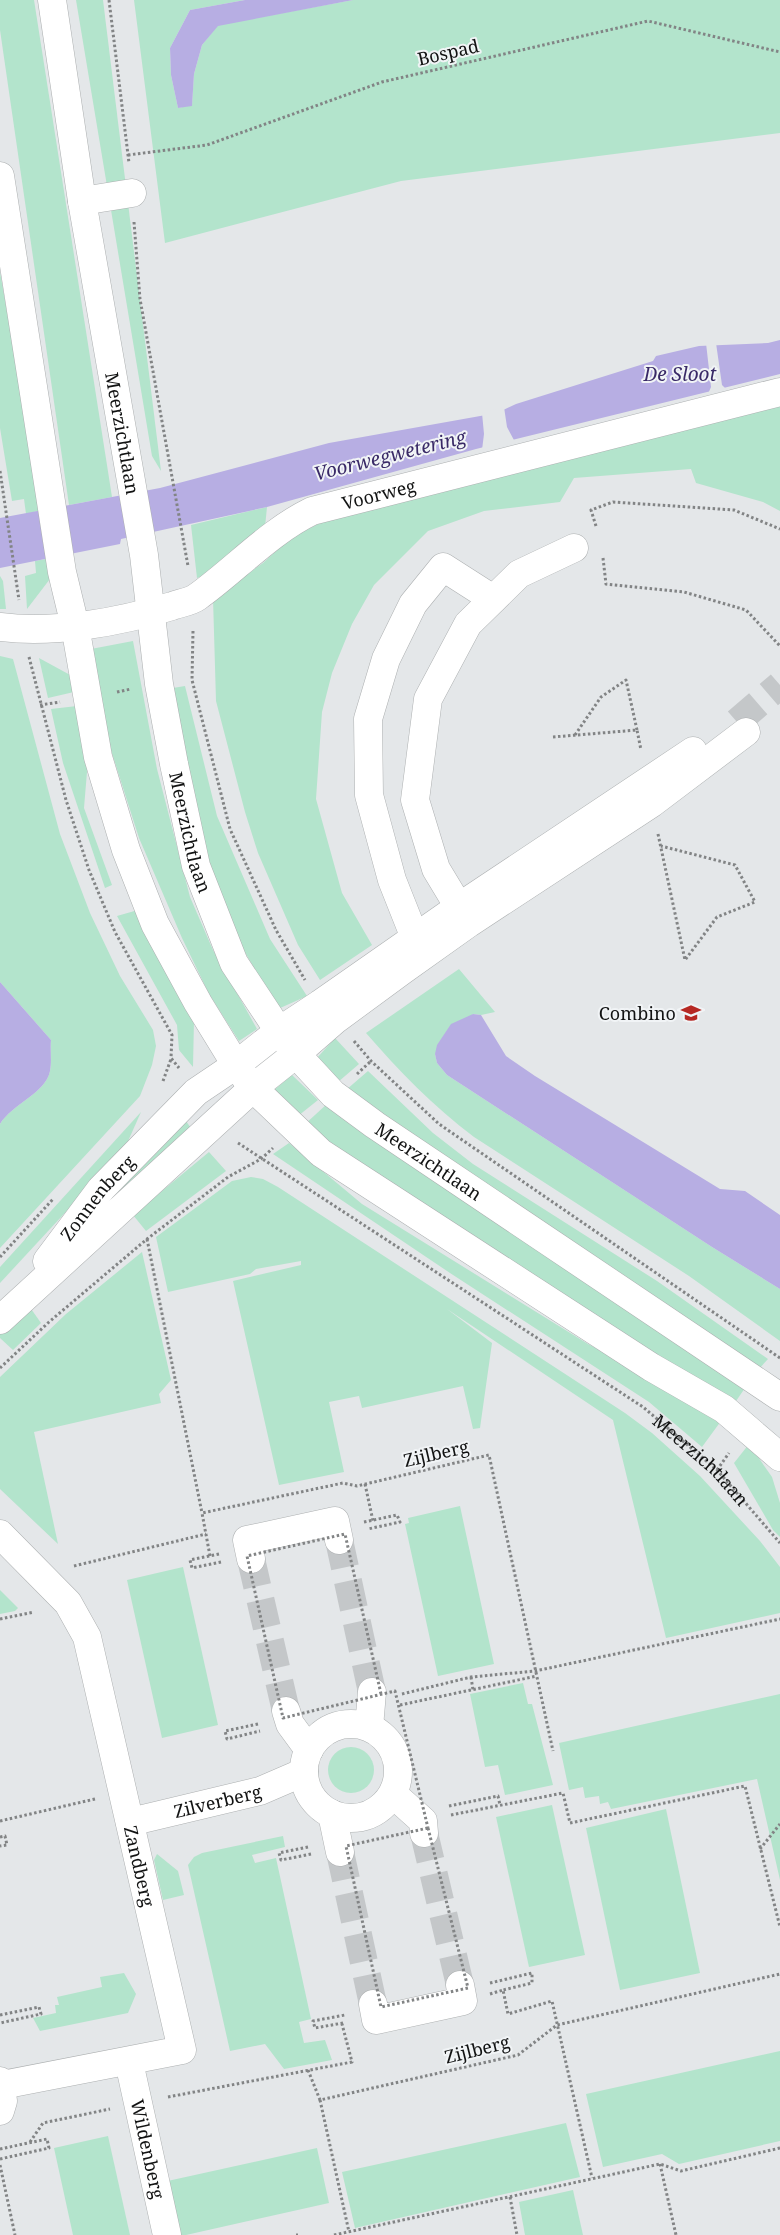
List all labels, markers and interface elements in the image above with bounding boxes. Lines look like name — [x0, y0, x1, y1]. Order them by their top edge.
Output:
street label: Bospad — [415, 33, 481, 71]
water label: De Sloot — [643, 361, 718, 387]
street label: Meerzichtlaan — [100, 370, 145, 497]
water label: Voorwegwetering — [311, 423, 470, 486]
street label: Voorweg — [339, 473, 419, 515]
street label: Meerzichtlaan — [164, 770, 217, 896]
place label: Combino — [599, 1001, 676, 1025]
school or university icon: Combino — [680, 1002, 702, 1024]
street label: Meerzichtlaan — [371, 1117, 487, 1206]
street label: Zonnenberg — [55, 1150, 140, 1245]
street label: Meerzichtlaan — [648, 1409, 755, 1511]
street label: Zijlberg — [401, 1434, 471, 1472]
street label: Zilverberg — [171, 1779, 264, 1823]
street label: Zandberg — [119, 1823, 161, 1909]
street label: Zijlberg — [442, 2029, 512, 2069]
street label: Wildenberg — [125, 2097, 171, 2201]

